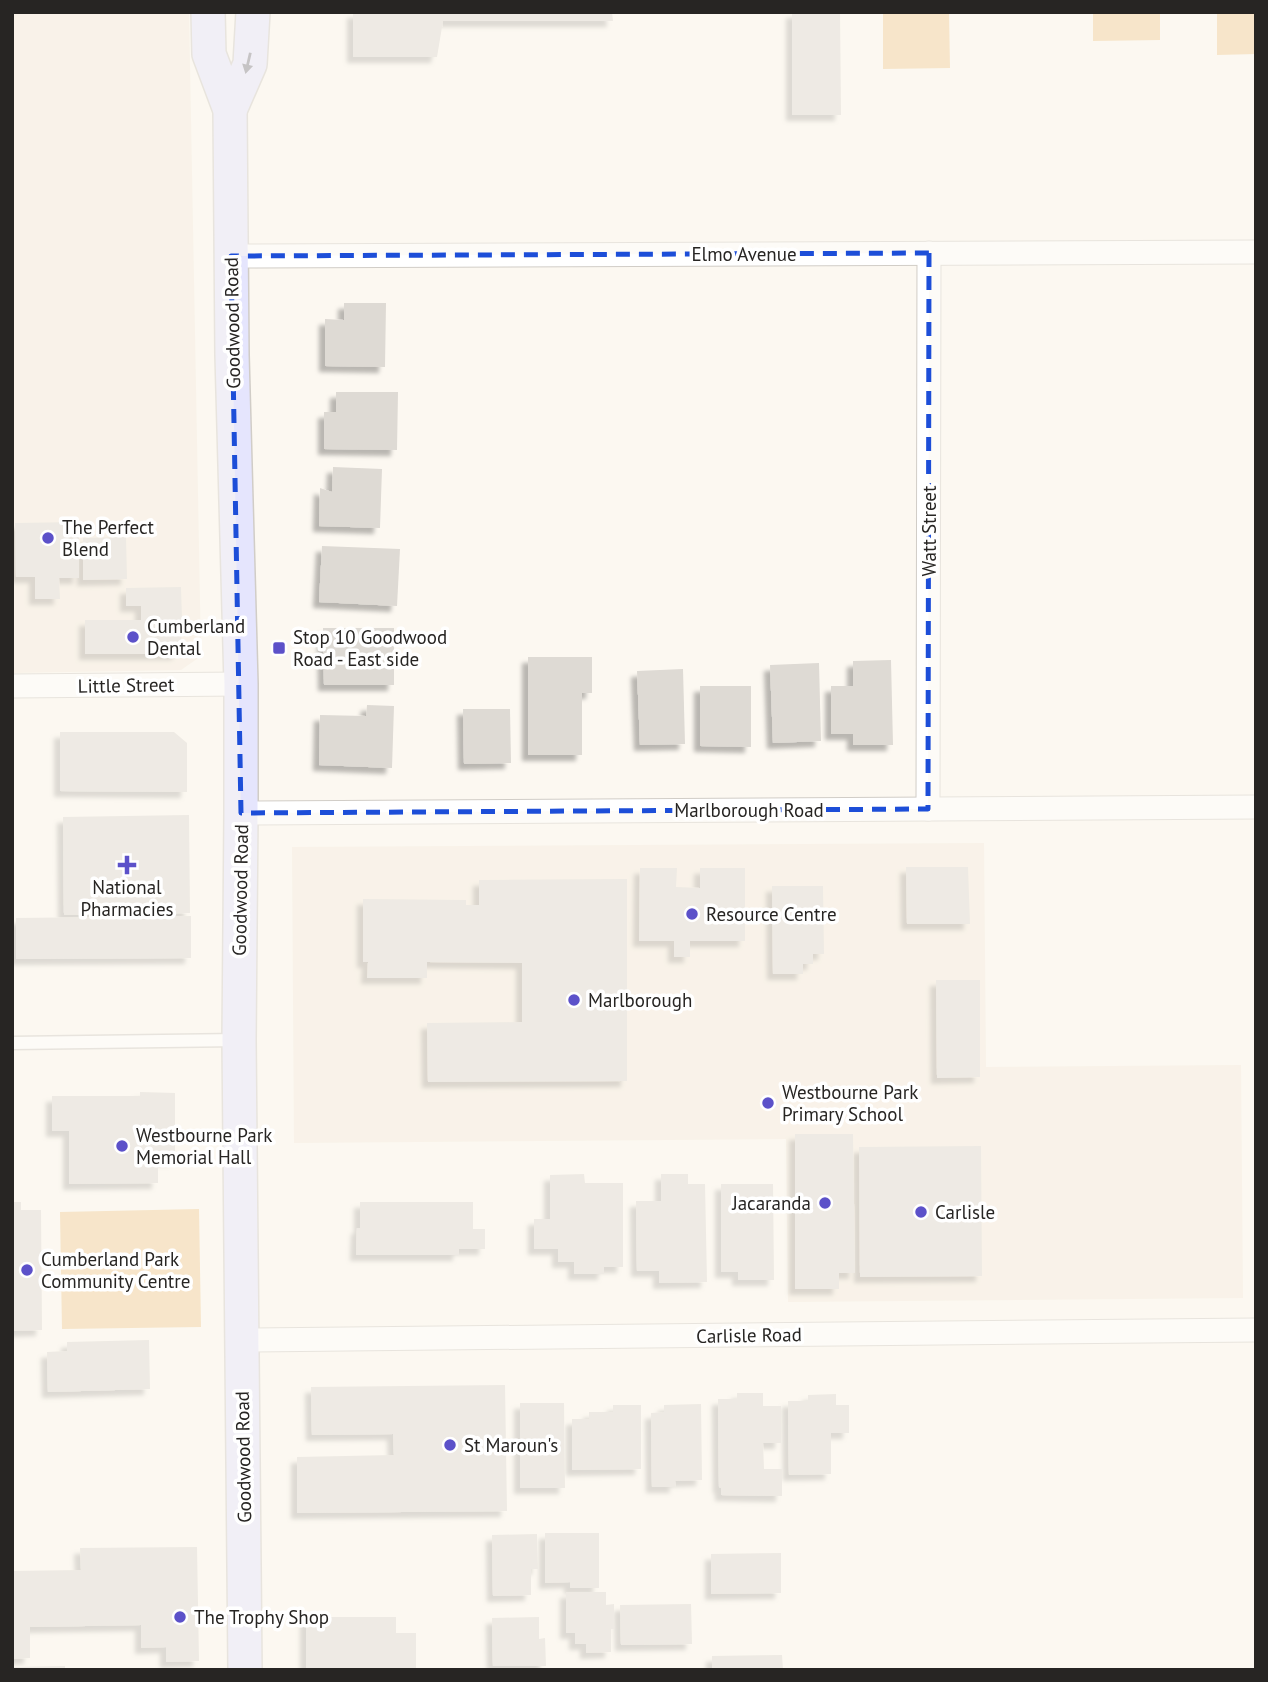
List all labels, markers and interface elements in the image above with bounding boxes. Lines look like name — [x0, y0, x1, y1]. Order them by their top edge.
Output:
one-way arrow — [243, 52, 254, 74]
street label: Elmo Avenue — [691, 242, 797, 266]
street label: Goodwood Road — [219, 257, 245, 389]
street label: Watt Street — [917, 485, 941, 576]
place label: The Perfect Blend — [62, 515, 155, 561]
marker: The Perfect Blend — [40, 530, 56, 546]
place label: Cumberland Dental — [147, 614, 245, 660]
place label: Stop 10 Goodwood Road - East side — [293, 625, 447, 671]
marker: Cumberland Dental — [125, 629, 141, 645]
marker: Stop 10 Goodwood Road - East side — [271, 640, 287, 656]
street label: Little Street — [77, 672, 175, 698]
street label: Marlborough Road — [674, 798, 824, 822]
street label: Goodwood Road — [227, 824, 253, 956]
marker: National Pharmacies — [119, 857, 135, 873]
place label: National Pharmacies — [80, 875, 174, 921]
place label: Resource Centre — [706, 902, 837, 926]
marker: Resource Centre — [684, 906, 700, 922]
place label: Marlborough — [588, 988, 692, 1012]
marker: Marlborough — [566, 992, 582, 1008]
place label: Westbourne Park Primary School — [782, 1080, 918, 1126]
marker: Westbourne Park Primary School — [760, 1095, 776, 1111]
place label: Westbourne Park Memorial Hall — [136, 1123, 272, 1169]
marker: Westbourne Park Memorial Hall — [114, 1138, 130, 1154]
place label: Jacaranda — [731, 1191, 811, 1215]
marker: Jacaranda — [817, 1195, 833, 1211]
place label: Carlisle — [935, 1200, 995, 1224]
marker: Carlisle — [913, 1204, 929, 1220]
place label: Cumberland Park Community Centre — [41, 1247, 190, 1293]
marker: Cumberland Park Community Centre — [19, 1262, 35, 1278]
street label: Carlisle Road — [696, 1322, 802, 1348]
street label: Goodwood Road — [230, 1391, 256, 1523]
place label: St Maroun's — [464, 1433, 558, 1457]
marker: St Maroun's — [442, 1437, 458, 1453]
place label: The Trophy Shop — [194, 1605, 329, 1629]
marker: The Trophy Shop — [172, 1609, 188, 1625]

